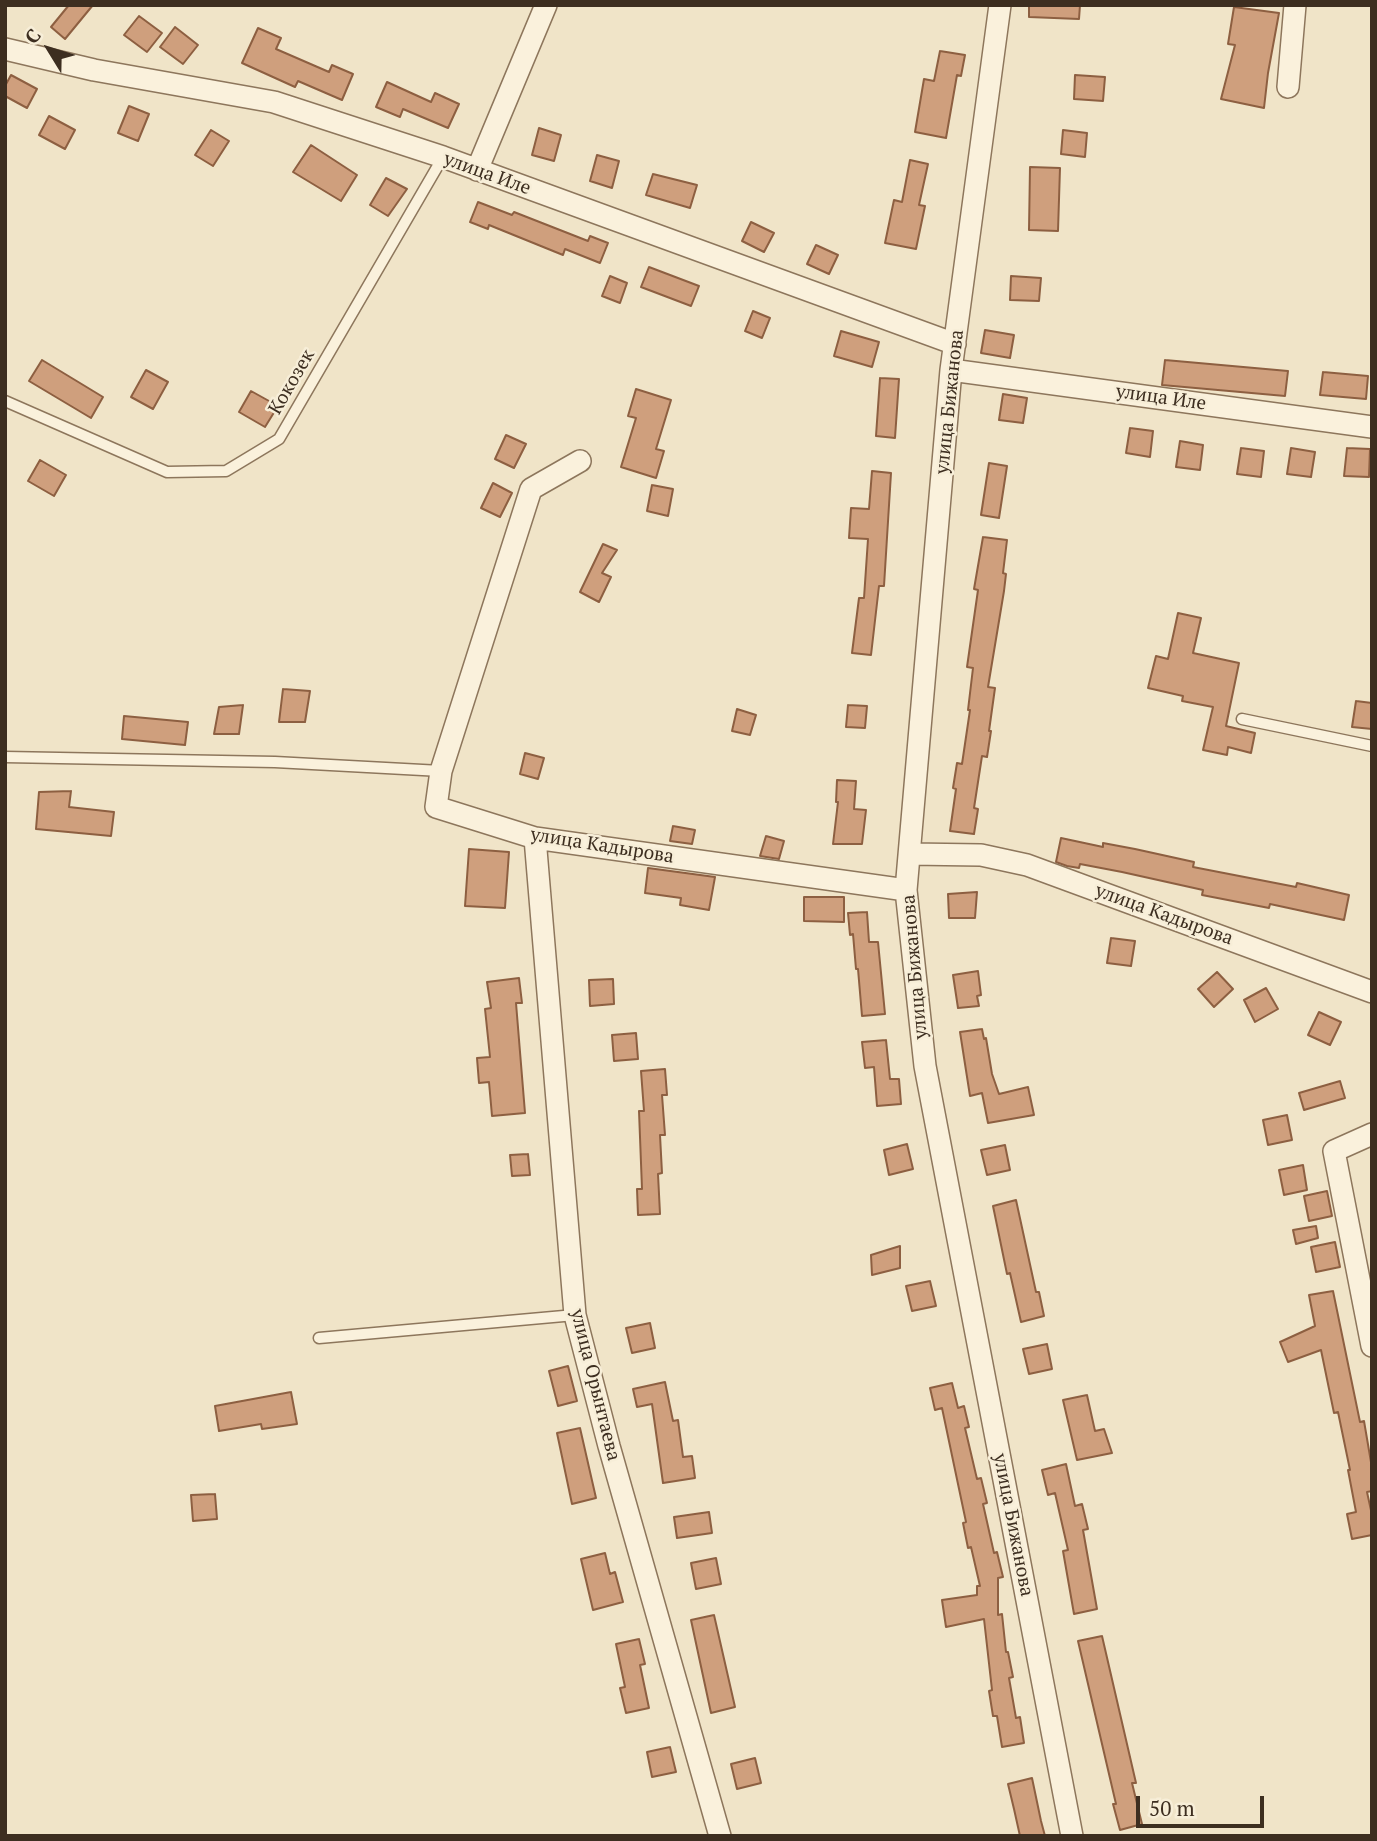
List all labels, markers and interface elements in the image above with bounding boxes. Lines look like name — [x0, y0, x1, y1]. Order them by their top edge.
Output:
north arrow — [14, 14, 84, 84]
text: С — [18, 23, 46, 48]
street label: улица Иле — [440, 148, 534, 200]
street label: улица Бижанова — [931, 329, 969, 475]
street label: Кокозек — [264, 345, 320, 419]
street label: улица Иле — [1114, 380, 1208, 416]
street label: улица Кадырова — [529, 823, 675, 869]
street label: улица Кадырова — [1092, 880, 1236, 950]
street label: улица Бижанова — [897, 894, 933, 1040]
street label: улица Орынтаева — [565, 1307, 625, 1463]
street label: улица Бижанова — [988, 1452, 1038, 1598]
scale bar — [1139, 1782, 1267, 1826]
text: 50 m — [1149, 1794, 1195, 1822]

